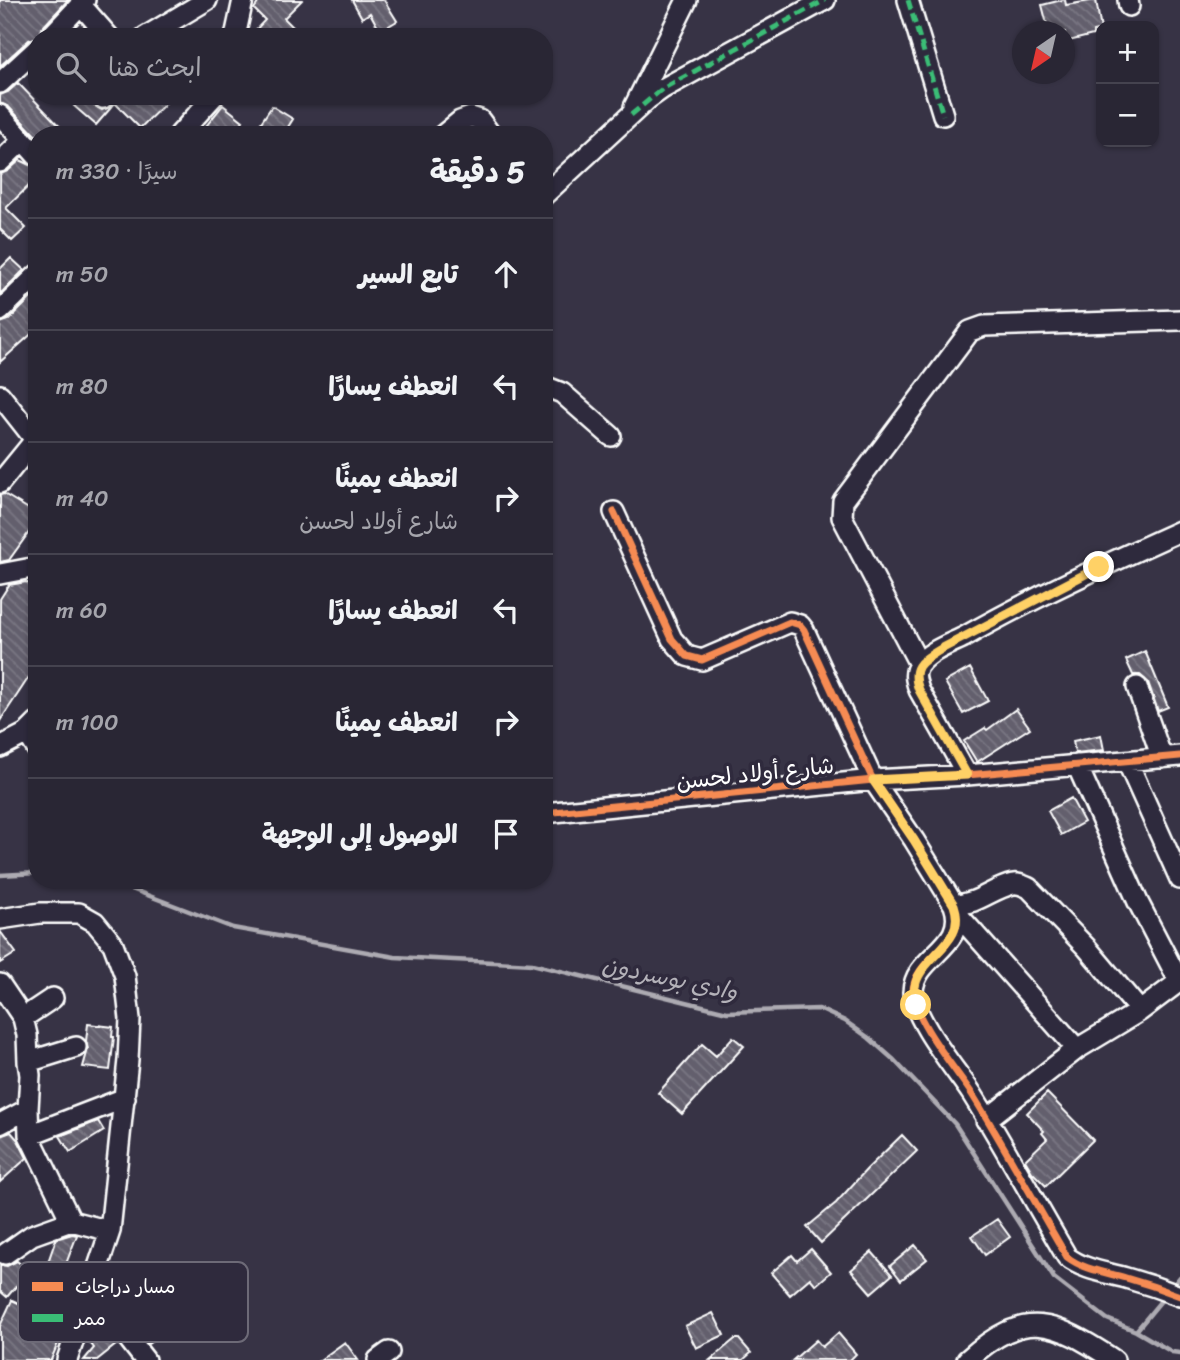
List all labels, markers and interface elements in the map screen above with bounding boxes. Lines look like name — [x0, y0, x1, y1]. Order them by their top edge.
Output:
north arrow — [1012, 21, 1075, 84]
map controls — [1096, 21, 1159, 147]
button: + — [1096, 21, 1159, 84]
search box — [28, 28, 553, 105]
text: ابحث هنا — [108, 44, 202, 90]
icon: search — [52, 48, 90, 86]
button: − — [1096, 84, 1159, 147]
text: 5 دقيقة — [430, 145, 525, 199]
text: سيرًا · 330 m — [56, 151, 178, 192]
text: تابع السير — [359, 251, 458, 297]
text: 50 m — [56, 254, 108, 295]
icon: ahead — [487, 255, 525, 293]
text: انعطف يسارًا — [328, 363, 458, 409]
text: 80 m — [56, 366, 108, 407]
icon: left — [487, 367, 525, 405]
text: انعطف يمينًا — [335, 455, 458, 501]
text: 40 m — [56, 478, 109, 519]
icon: right — [487, 479, 525, 517]
text: شارع أولاد لحسن — [299, 501, 458, 542]
route end — [1083, 551, 1114, 582]
text: انعطف يسارًا — [328, 587, 458, 633]
text: 60 m — [56, 590, 107, 631]
icon: left — [487, 591, 525, 629]
text: انعطف يمينًا — [335, 699, 458, 745]
text: 100 m — [56, 702, 119, 743]
icon: right — [487, 703, 525, 741]
street label: شارع أولاد لحسن — [674, 745, 836, 802]
text: الوصول إلى الوجهة — [262, 811, 458, 857]
icon: arrive — [487, 815, 525, 853]
water label: وادي بوسردون — [598, 943, 742, 1013]
route start — [900, 989, 931, 1020]
legend — [18, 1262, 248, 1342]
text: مسار دراجات — [75, 1270, 175, 1303]
text: ممر — [73, 1302, 106, 1335]

